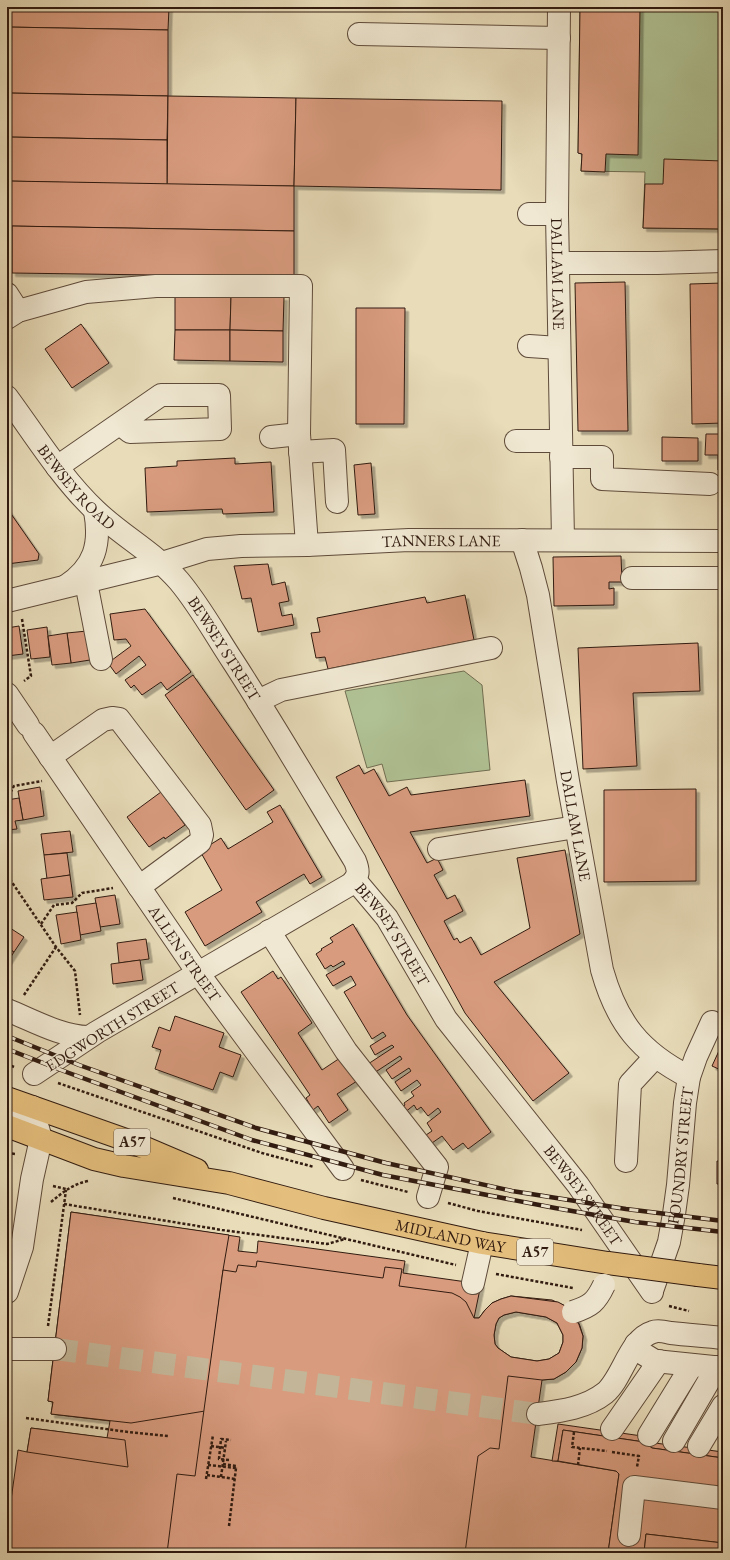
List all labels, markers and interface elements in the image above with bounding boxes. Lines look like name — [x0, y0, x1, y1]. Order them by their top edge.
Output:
street label: DALLAM LANE — [546, 218, 569, 330]
street label: BEWSEY ROAD — [33, 440, 120, 535]
street label: TANNERS LANE — [381, 530, 501, 552]
street label: BEWSEY STREET — [183, 592, 265, 705]
street label: DALLAM LANE — [555, 769, 596, 883]
street label: BEWSEY STREET — [350, 878, 434, 990]
street label: ALLEN STREET — [143, 900, 226, 1006]
street label: EDGWORTH STREET — [41, 977, 183, 1076]
street label: FOUNDRY STREET — [662, 1085, 698, 1226]
road number: A57 — [114, 1129, 150, 1155]
street label: BEWSEY STREET — [539, 1141, 627, 1250]
street label: MIDLAND WAY — [393, 1214, 508, 1258]
road number: A57 — [517, 1239, 553, 1265]

